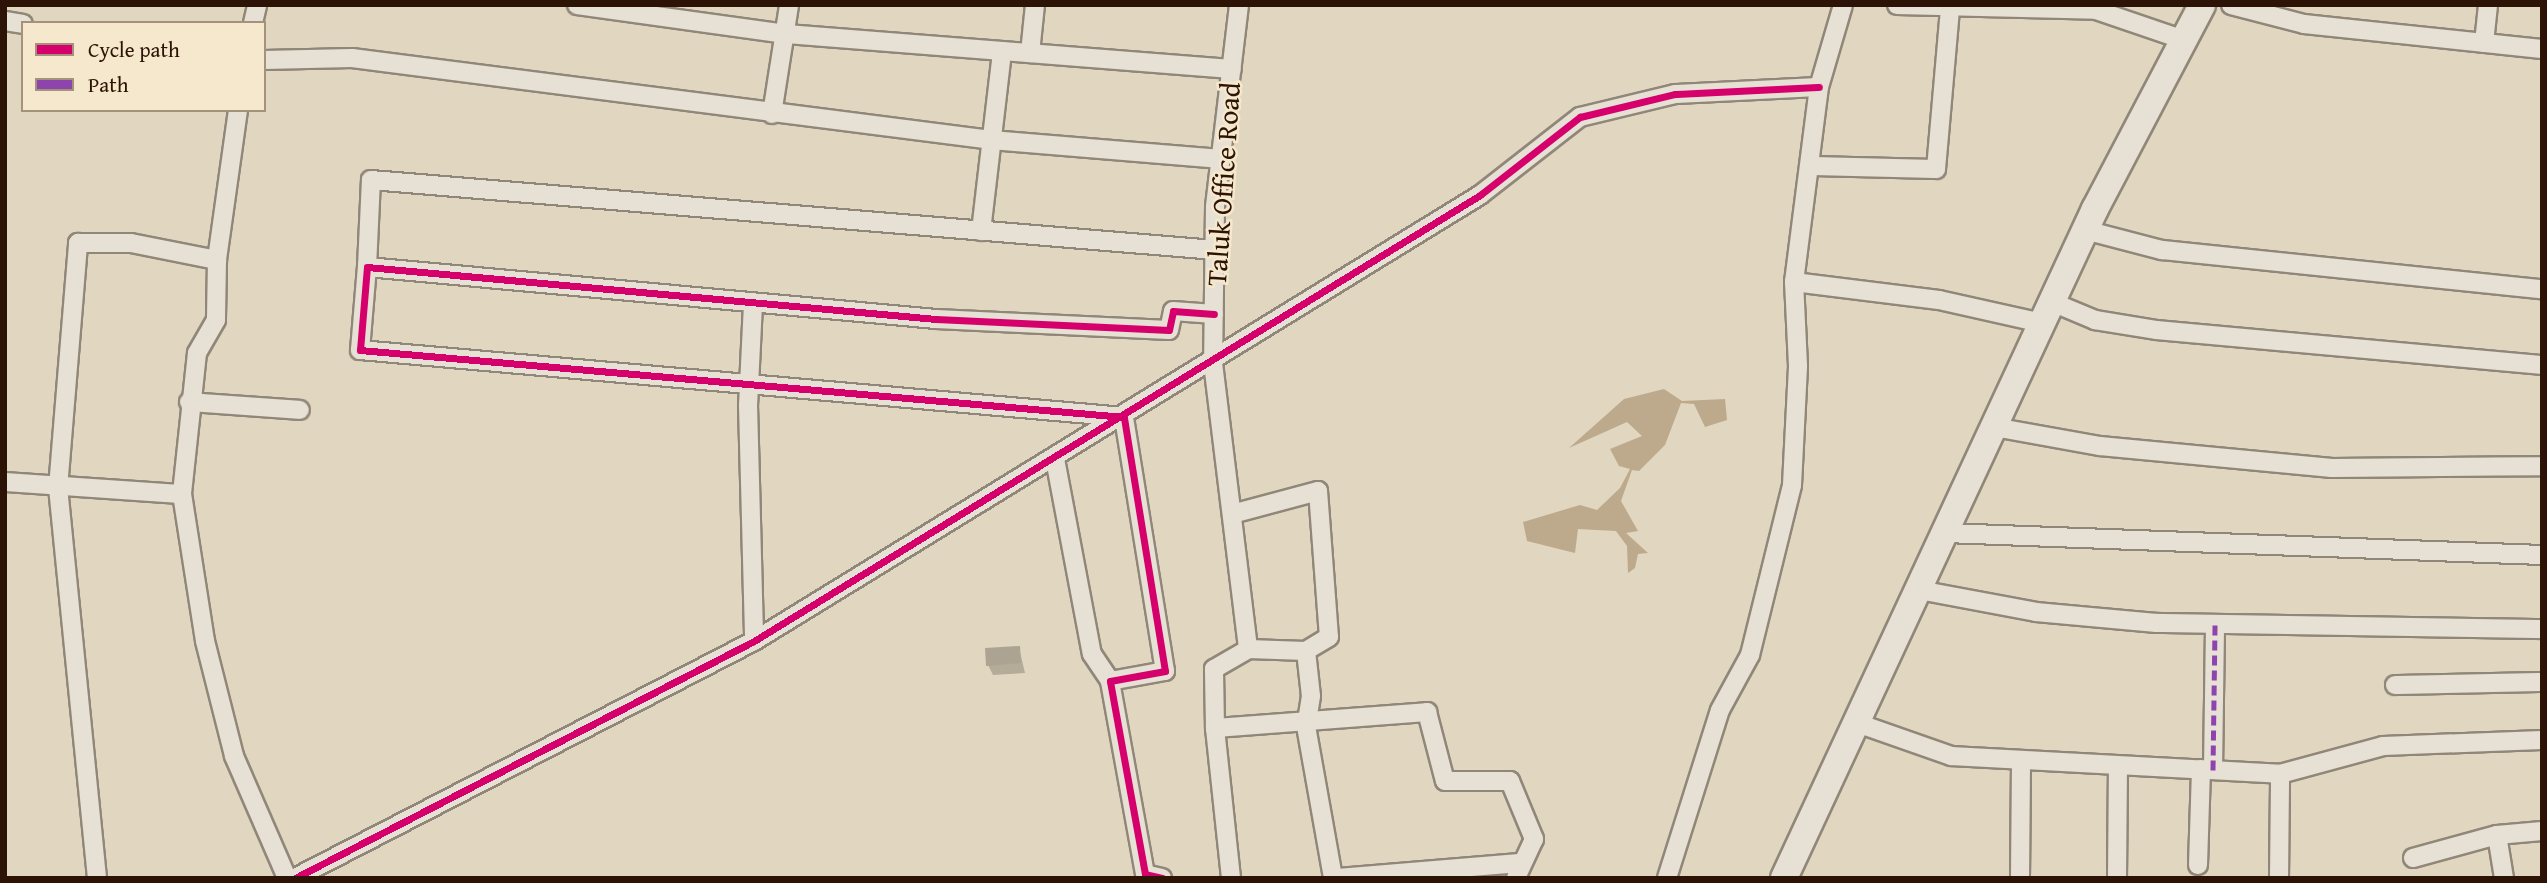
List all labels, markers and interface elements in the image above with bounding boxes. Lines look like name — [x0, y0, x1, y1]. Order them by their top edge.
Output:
legend — [21, 21, 266, 112]
text: Cycle path — [88, 34, 180, 65]
text: Path — [88, 69, 128, 100]
street label: Taluk Office Road — [1199, 81, 1247, 287]

